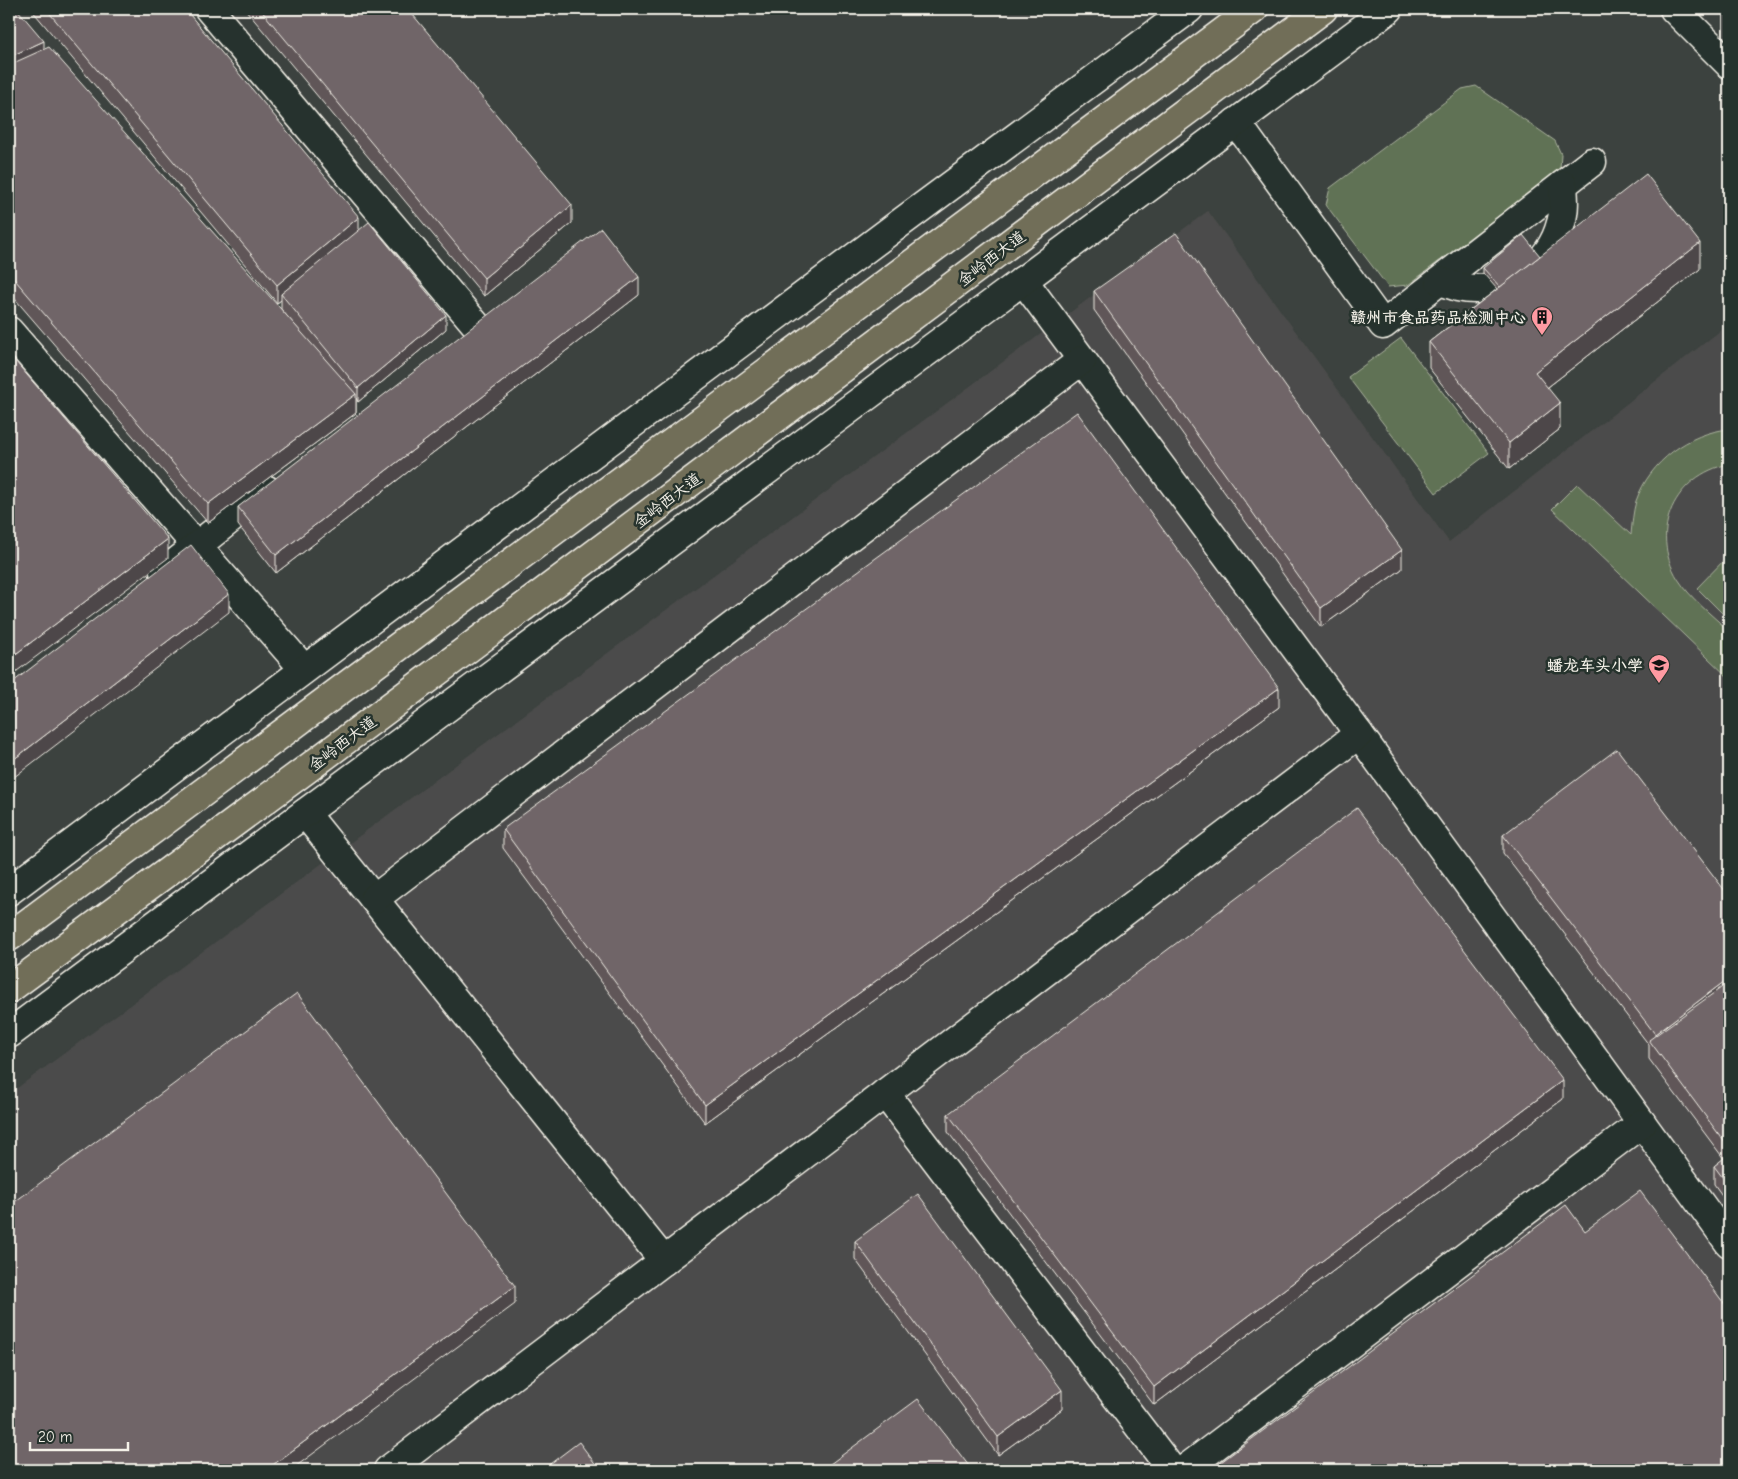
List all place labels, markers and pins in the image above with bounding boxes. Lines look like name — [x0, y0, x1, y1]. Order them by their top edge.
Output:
building icon: 赣州市食品药品检测中心 — [1530, 305, 1554, 336]
place label: 赣州市食品药品检测中心 — [1350, 309, 1526, 327]
school or university icon: 蟠龙车头小学 — [1647, 653, 1671, 684]
place label: 蟠龙车头小学 — [1547, 657, 1643, 675]

